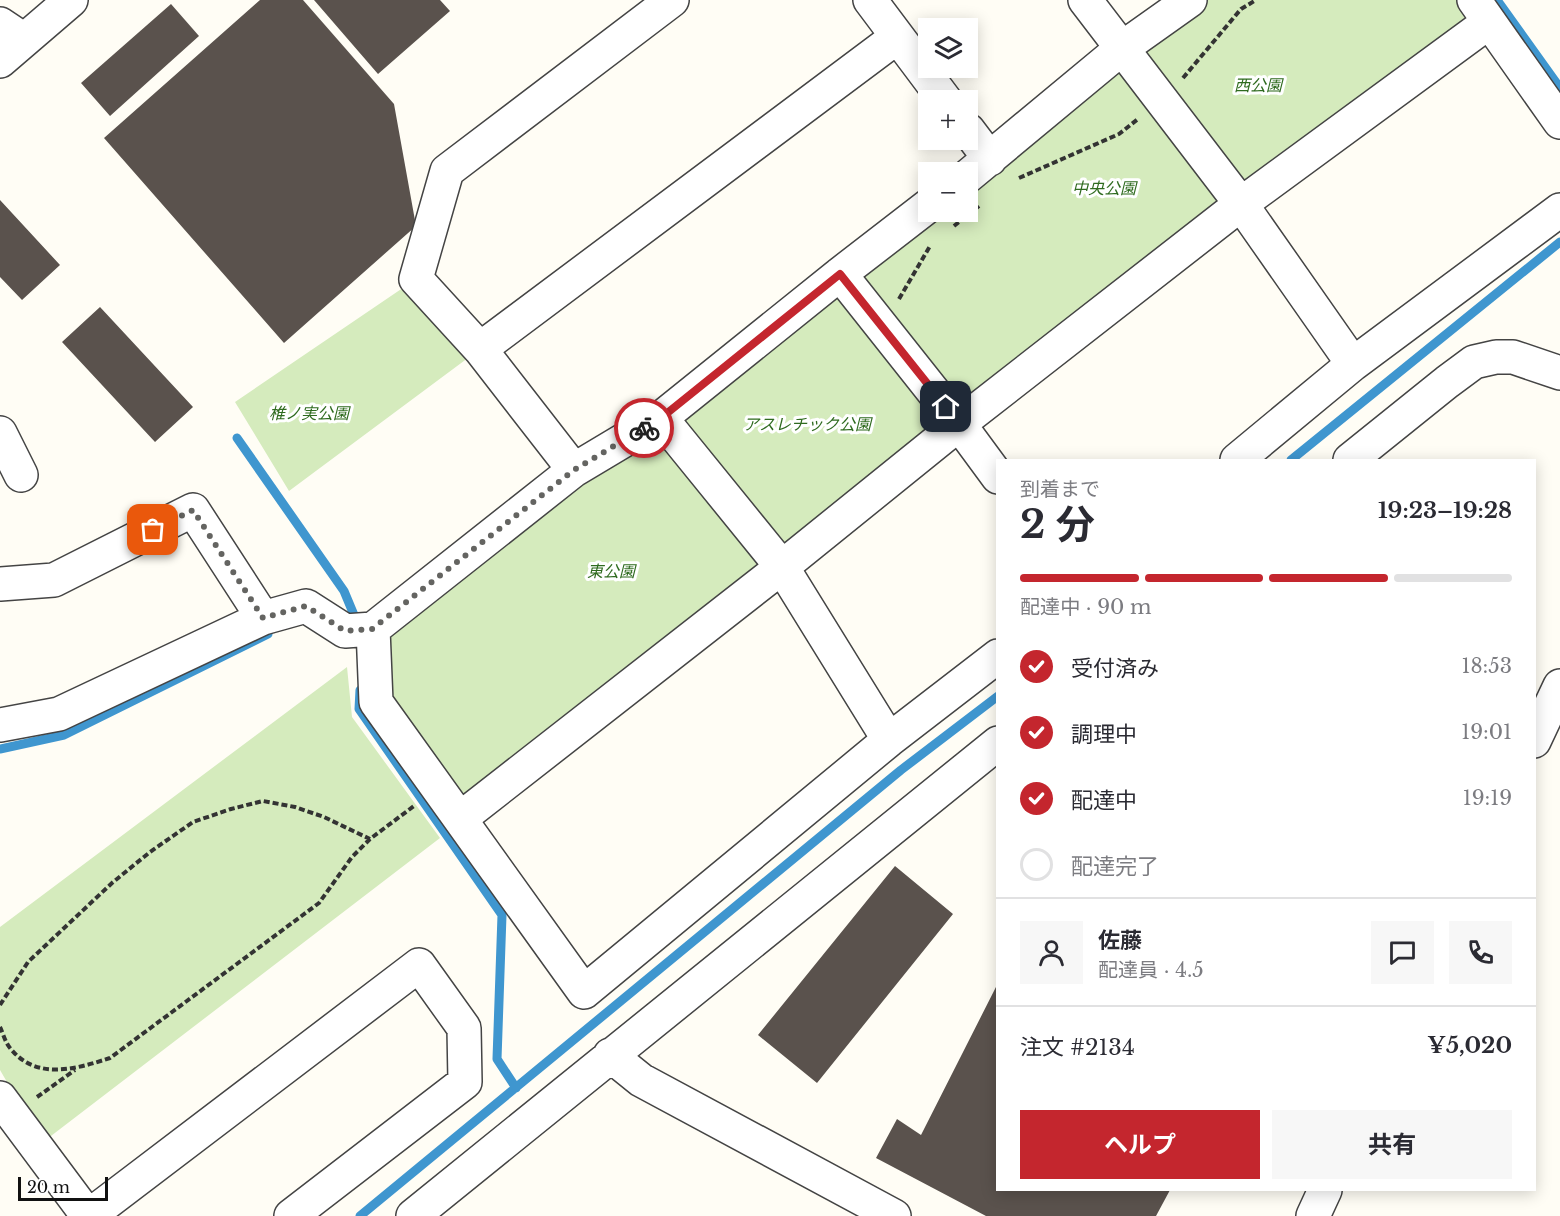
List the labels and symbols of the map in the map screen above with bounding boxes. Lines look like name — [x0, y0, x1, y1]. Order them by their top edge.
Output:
park label: 西公園 — [1234, 75, 1284, 95]
park label: 中央公園 — [1072, 178, 1138, 198]
pin — [920, 381, 971, 432]
courier — [614, 398, 674, 458]
park label: 椎ノ実公園 — [269, 403, 351, 423]
park label: アスレチック公園 — [743, 414, 873, 434]
pin — [127, 504, 178, 555]
park label: 東公園 — [587, 561, 637, 581]
scale bar — [18, 1174, 108, 1202]

